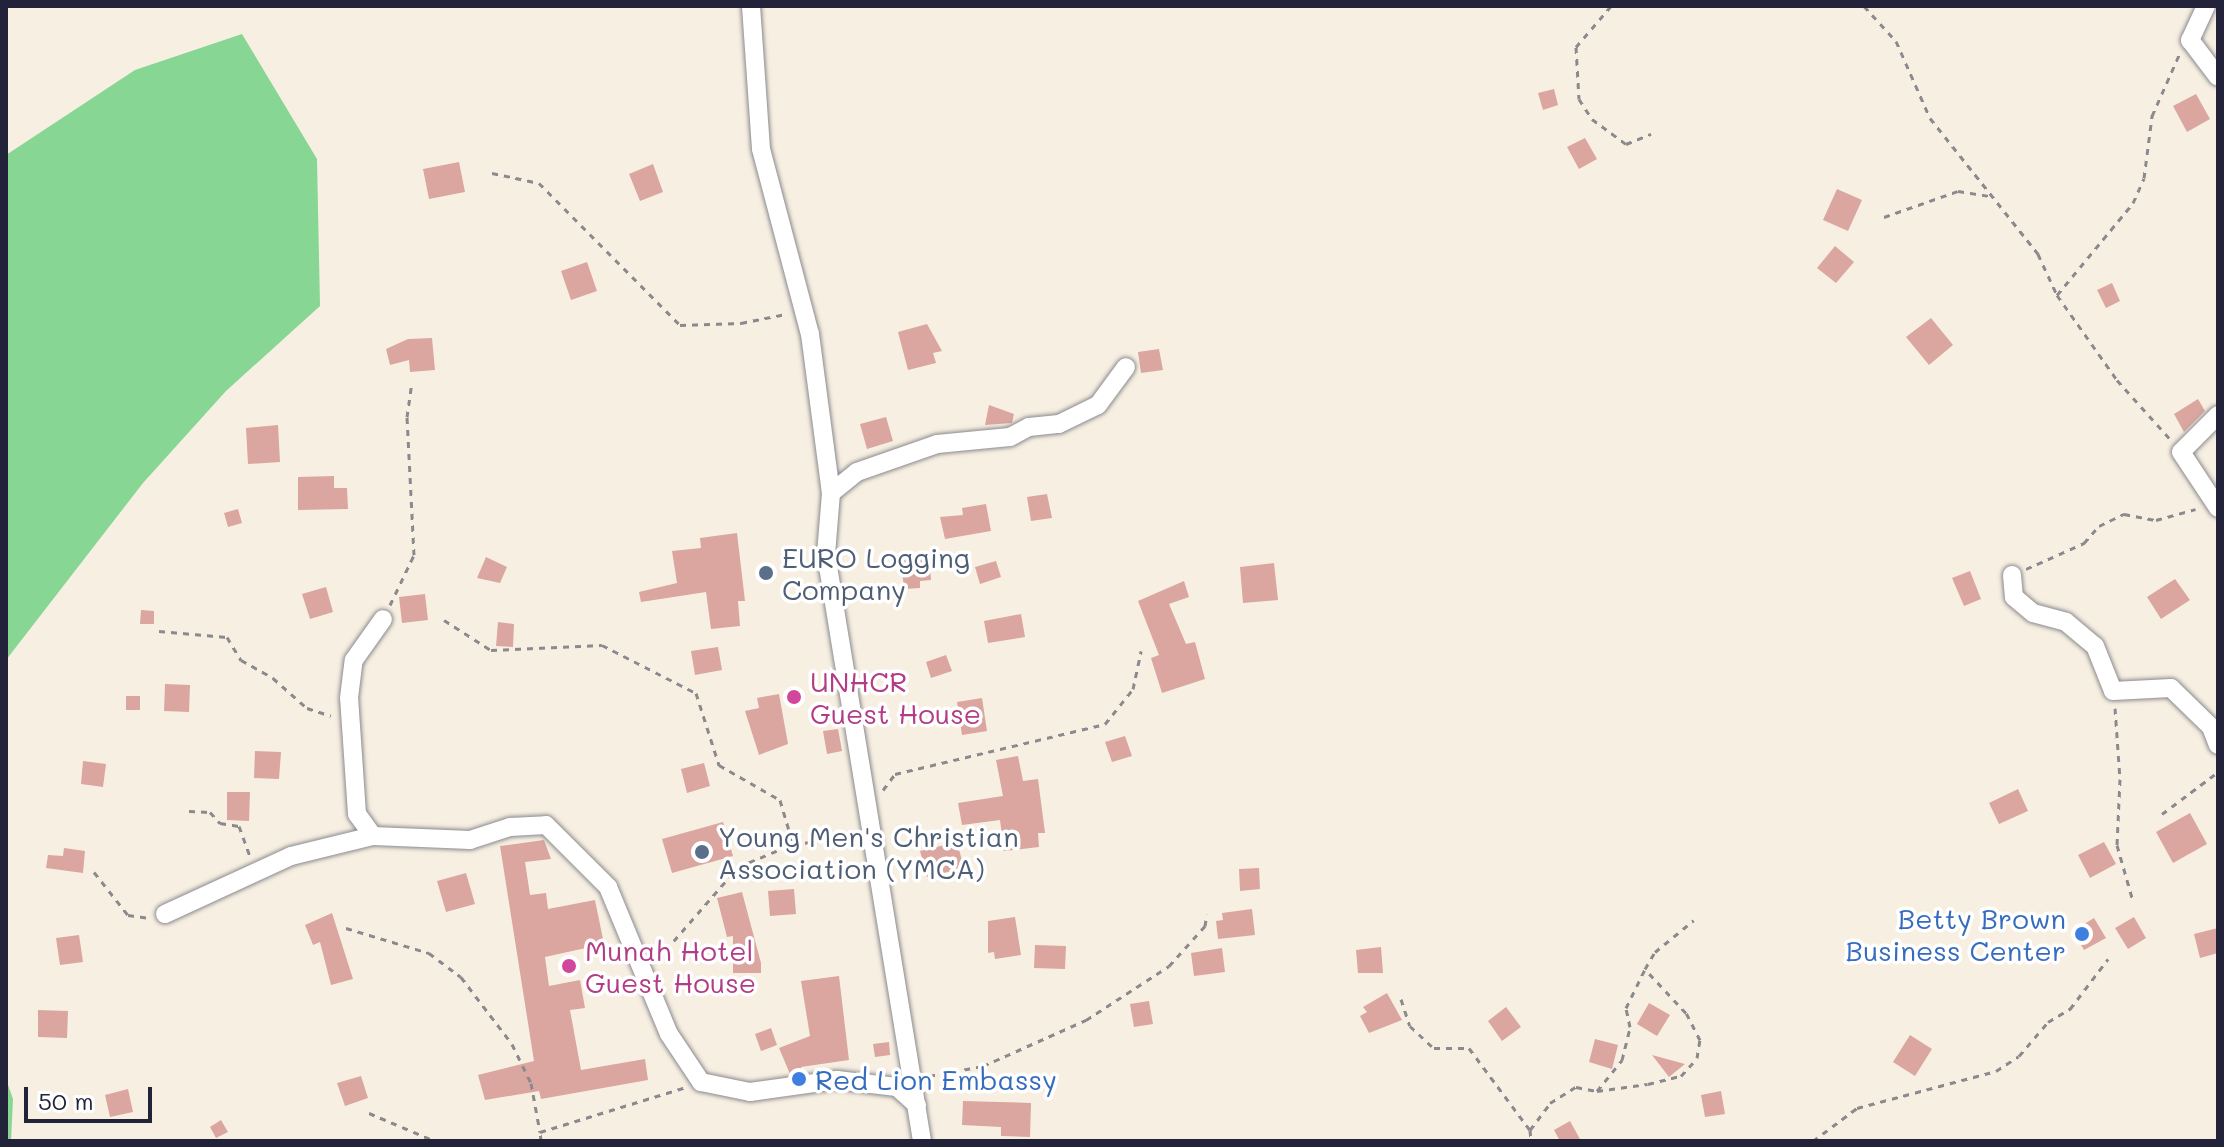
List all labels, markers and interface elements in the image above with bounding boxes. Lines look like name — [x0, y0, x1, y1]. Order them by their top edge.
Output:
place label: EURO Logging Company — [782, 540, 970, 606]
marker: EURO Logging Company — [757, 564, 775, 582]
place label: UNHCR Guest House — [810, 664, 981, 730]
marker: UNHCR Guest House — [785, 688, 803, 706]
place label: Young Men's Christian Association (YMCA) — [718, 819, 1019, 885]
marker: Young Men's Christian Association (YMCA) — [693, 843, 711, 861]
place label: Betty Brown Business Center — [1846, 901, 2066, 967]
marker: Betty Brown Business Center — [2073, 925, 2091, 943]
place label: Munah Hotel Guest House — [585, 933, 756, 999]
marker: Munah Hotel Guest House — [560, 957, 578, 975]
place label: Red Lion Embassy — [815, 1062, 1057, 1096]
marker: Red Lion Embassy — [790, 1070, 808, 1088]
scale bar — [28, 1071, 156, 1121]
text: 50 m — [38, 1085, 94, 1116]

